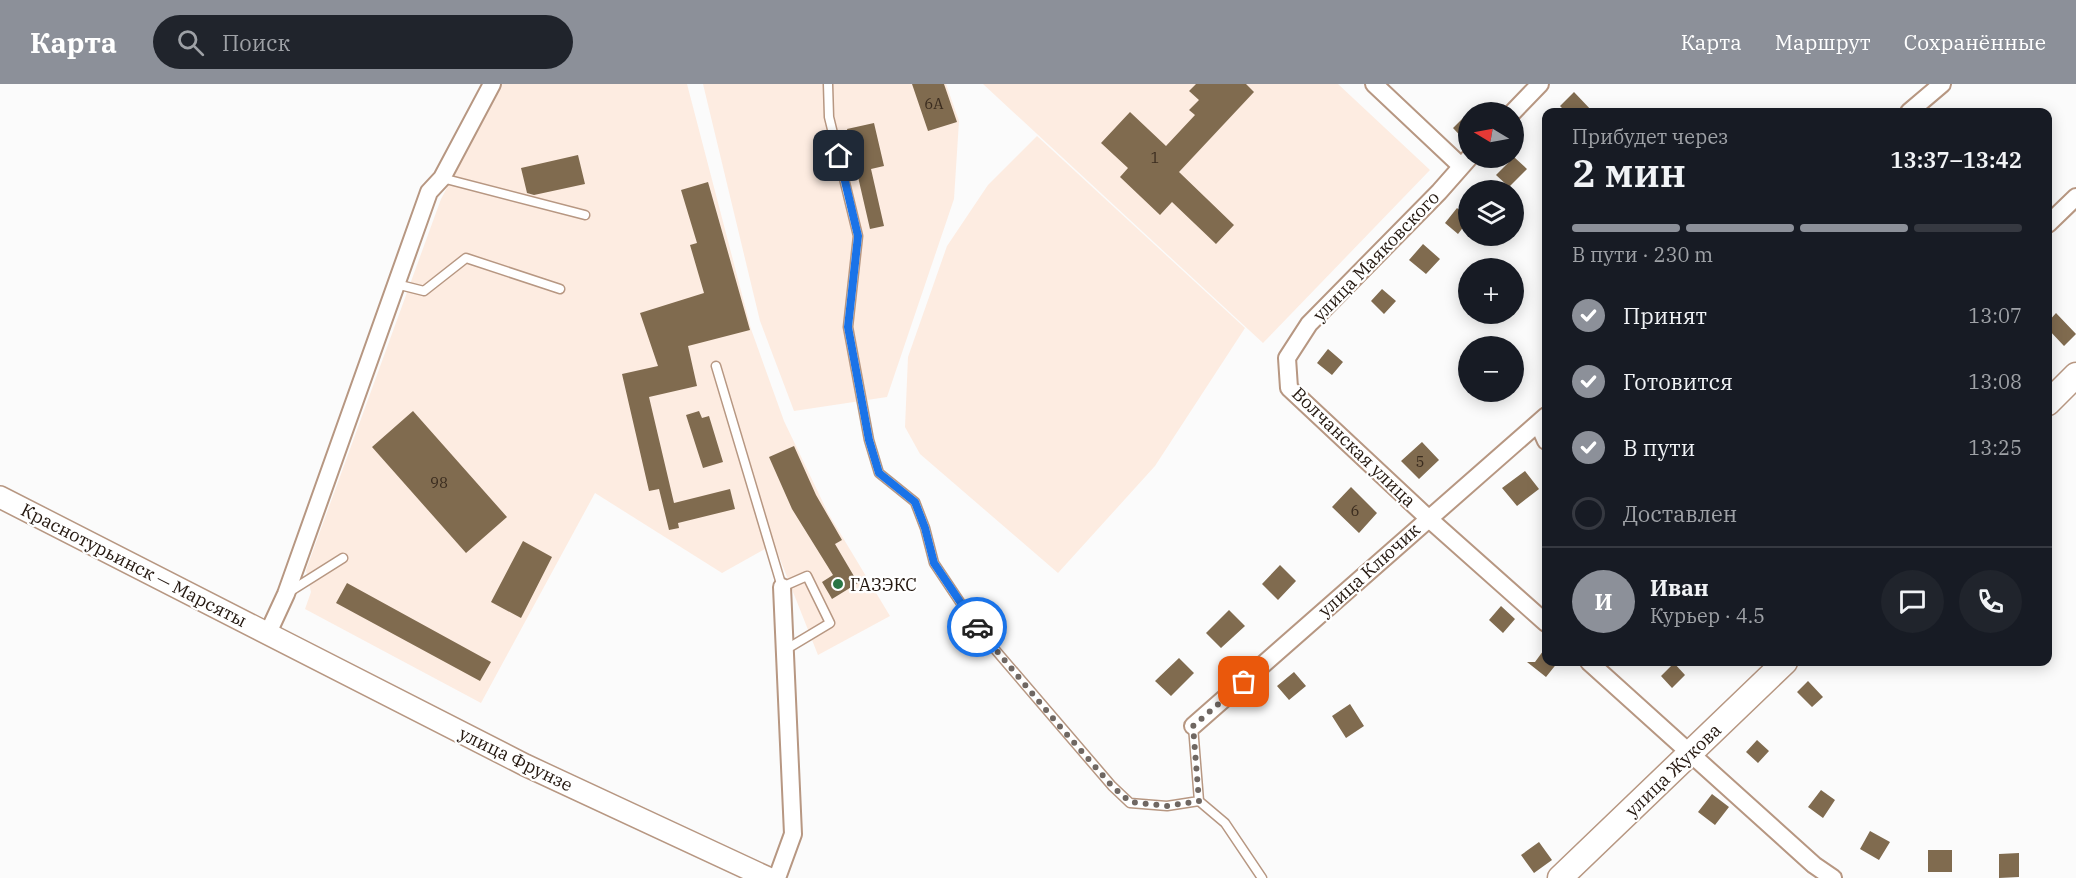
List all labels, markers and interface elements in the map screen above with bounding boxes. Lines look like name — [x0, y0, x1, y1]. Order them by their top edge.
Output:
search box — [153, 15, 573, 69]
text: Карта — [30, 24, 117, 61]
icon: search — [174, 26, 207, 59]
text: Поиск — [222, 28, 290, 57]
text: Карта — [1681, 28, 1742, 56]
text: Маршрут — [1775, 28, 1871, 56]
text: Сохранённые — [1904, 28, 2046, 56]
house number: 6А — [924, 94, 944, 113]
north arrow — [1458, 102, 1524, 168]
map controls — [1458, 102, 1524, 402]
text: Прибудет через — [1572, 123, 1728, 150]
pin — [813, 130, 864, 181]
icon: home — [822, 139, 855, 172]
text: 13:37–13:42 — [1890, 145, 2022, 174]
text: 2 мин — [1572, 147, 1686, 198]
house number: 1 — [1150, 148, 1160, 167]
button: layers — [1458, 180, 1524, 246]
street label: улица Маяковского — [1308, 186, 1444, 326]
text: В пути · 230 m — [1572, 241, 1713, 268]
button: + — [1458, 258, 1524, 324]
icon: check — [1572, 299, 1605, 332]
text: Принят — [1623, 301, 1707, 330]
text: 13:07 — [1968, 302, 2022, 329]
button: − — [1458, 336, 1524, 402]
icon: check — [1572, 365, 1605, 398]
text: Готовится — [1623, 367, 1733, 396]
text: 13:08 — [1968, 368, 2022, 395]
street label: Волчанская улица — [1287, 382, 1421, 512]
icon: check — [1572, 431, 1605, 464]
text: В пути — [1623, 433, 1695, 462]
text: 13:25 — [1968, 434, 2022, 461]
house number: 5 — [1415, 452, 1425, 471]
house number: 98 — [430, 473, 448, 492]
street label: Краснотурьинск — Марсяты — [17, 498, 251, 632]
text: Доставлен — [1623, 499, 1737, 528]
house number: 6 — [1350, 501, 1360, 520]
street label: улица Ключик — [1313, 518, 1425, 622]
button: chat — [1881, 570, 1944, 633]
button: phone — [1959, 570, 2022, 633]
place label: ГАЗЭКС — [850, 573, 917, 596]
text: Иван — [1650, 573, 1709, 602]
marker: ГАЗЭКС — [831, 577, 845, 591]
text: И — [1595, 587, 1612, 616]
courier — [947, 597, 1007, 657]
text: Курьер · 4.5 — [1650, 602, 1765, 629]
icon: car — [961, 611, 994, 644]
pin — [1218, 656, 1269, 707]
icon: bag — [1227, 665, 1260, 698]
street label: улица Жукова — [1620, 718, 1726, 822]
street label: улица Фрунзе — [455, 722, 577, 796]

